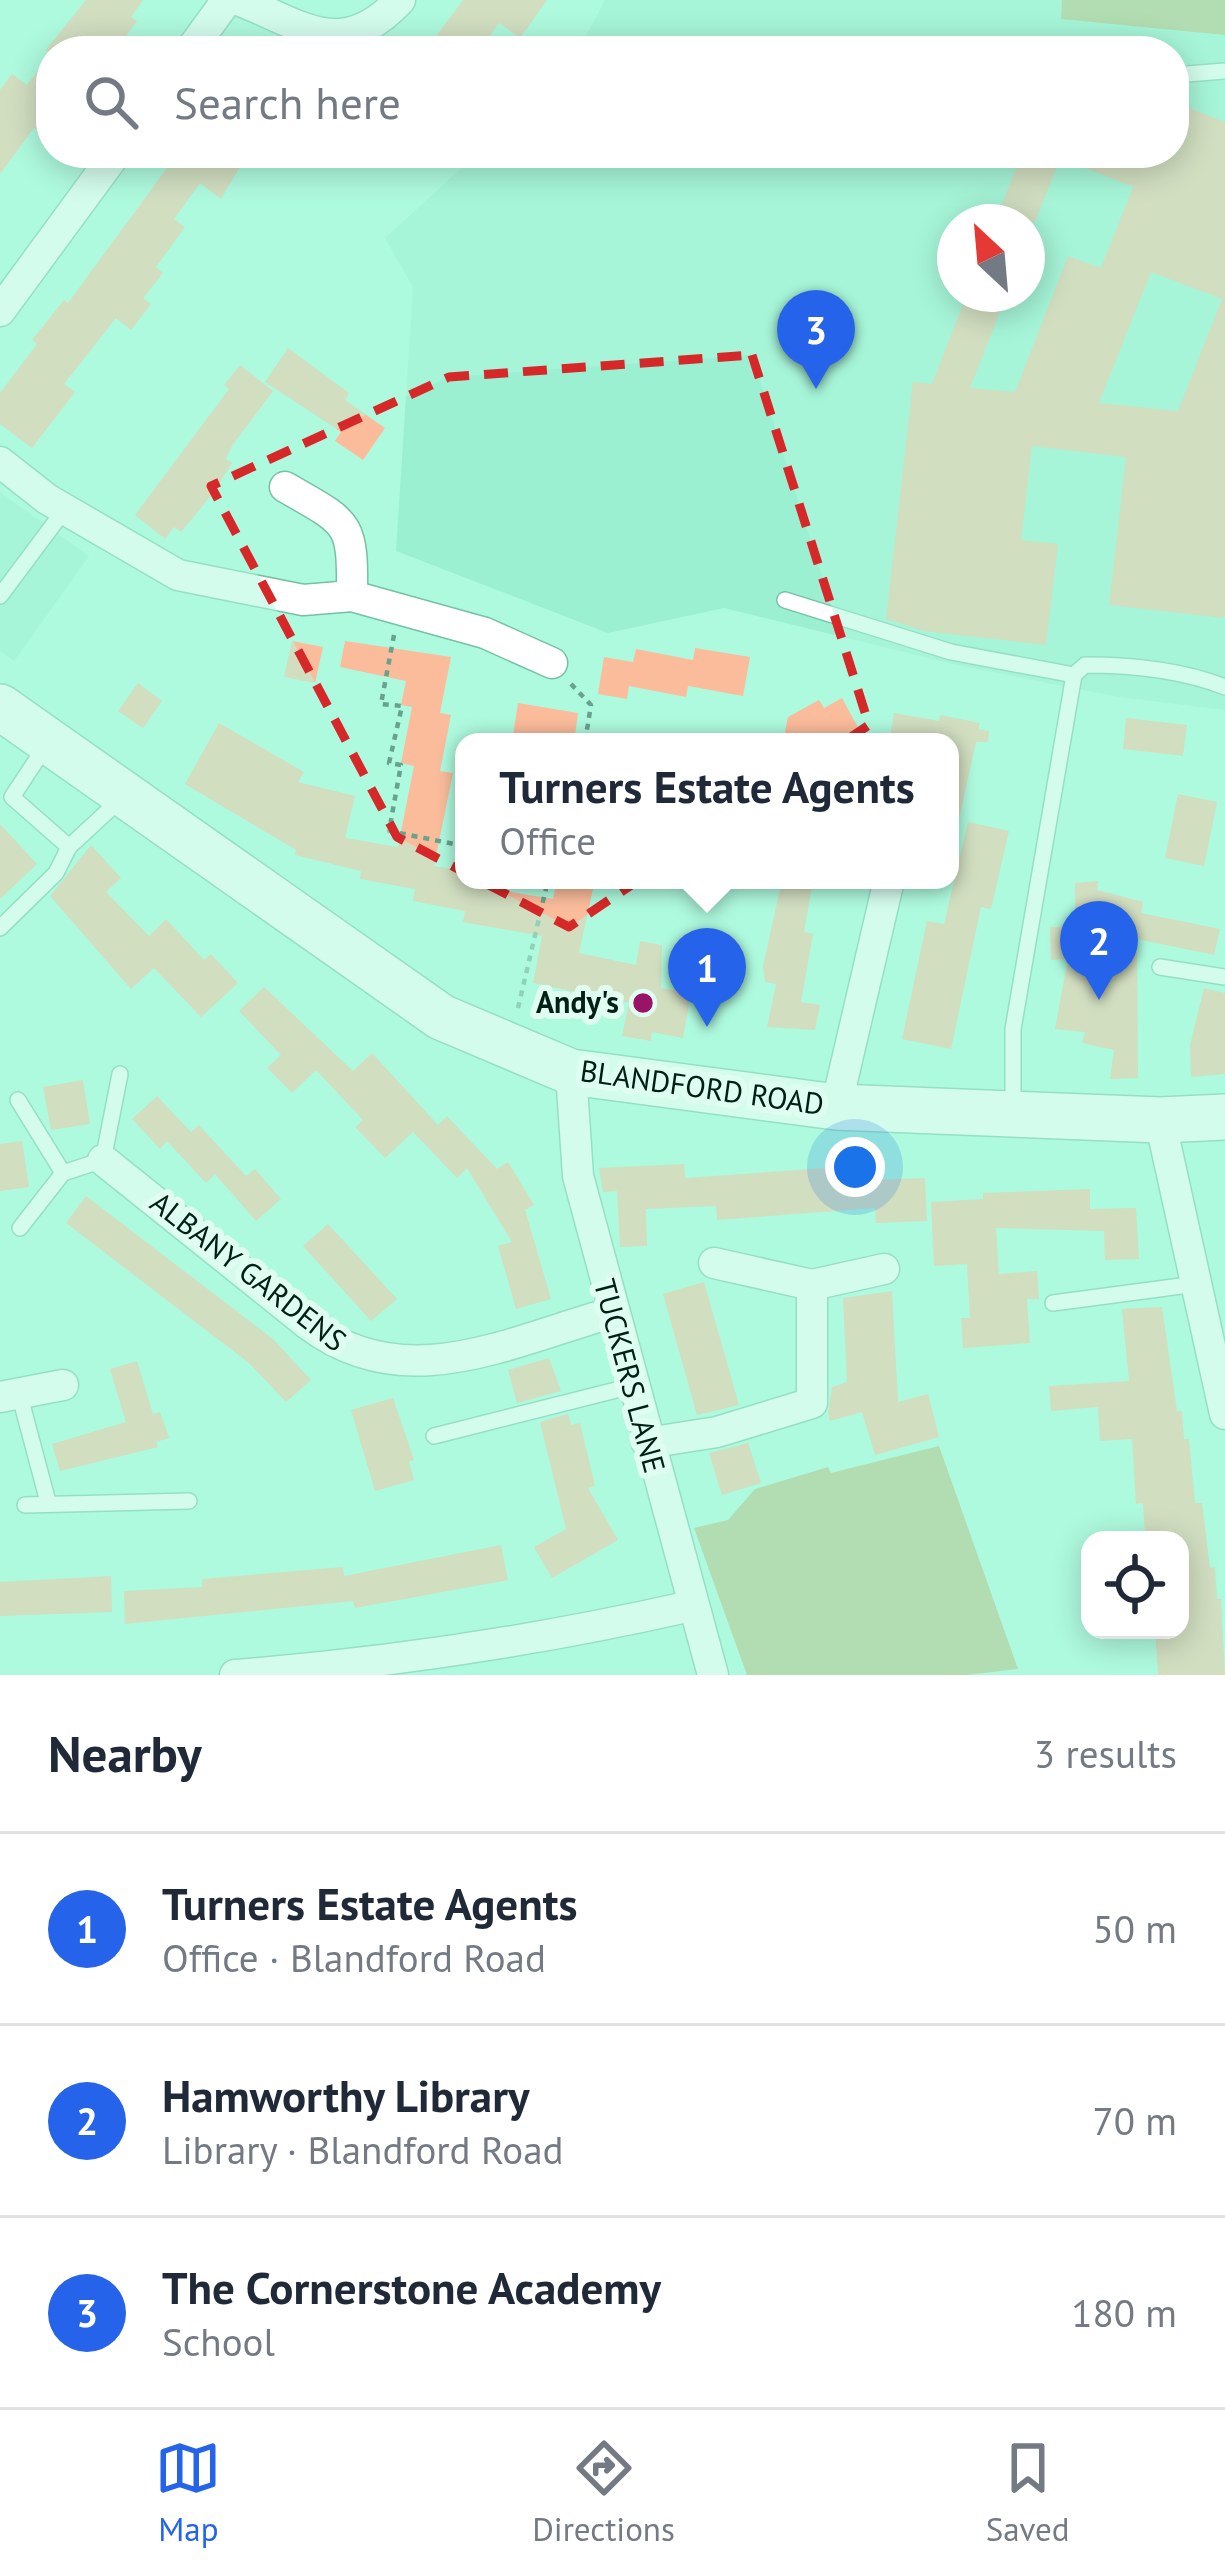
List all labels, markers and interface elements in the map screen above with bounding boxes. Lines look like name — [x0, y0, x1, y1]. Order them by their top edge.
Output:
search box — [36, 36, 1189, 168]
icon: search — [78, 69, 144, 135]
text: Search here — [174, 73, 401, 131]
north arrow — [937, 204, 1045, 312]
pin: 3 — [777, 290, 855, 389]
popup — [455, 733, 959, 889]
text: Turners Estate Agents — [499, 757, 915, 815]
text: Office — [499, 815, 596, 866]
pin: 2 — [1060, 901, 1138, 1000]
pin: 1 — [668, 928, 746, 1027]
place label: Andy's — [536, 982, 619, 1021]
marker: Andy's — [630, 990, 656, 1016]
street label: BLANDFORD ROAD — [578, 1050, 827, 1123]
your location — [825, 1137, 885, 1197]
street label: ALBANY GARDENS — [143, 1182, 355, 1359]
street label: TUCKERS LANE — [586, 1274, 675, 1477]
map controls — [1081, 1531, 1189, 1639]
button: locate — [1081, 1531, 1189, 1639]
text: Nearby — [48, 1720, 202, 1786]
text: 3 results — [1034, 1728, 1177, 1779]
text: Turners Estate Agents — [162, 1874, 577, 1932]
text: 1 — [76, 1903, 98, 1954]
text: 50 m — [1092, 1903, 1177, 1954]
text: Office · Blandford Road — [162, 1932, 546, 1983]
text: Hamworthy Library — [162, 2066, 529, 2124]
text: 2 — [76, 2095, 98, 2146]
text: 70 m — [1092, 2095, 1177, 2146]
text: Library · Blandford Road — [162, 2124, 564, 2175]
text: The Cornerstone Academy — [162, 2258, 661, 2316]
text: 3 — [76, 2287, 98, 2338]
text: 180 m — [1071, 2287, 1177, 2338]
text: School — [162, 2316, 275, 2367]
tab: Map — [155, 2435, 221, 2550]
tab: Directions — [532, 2435, 675, 2550]
tab: Saved — [986, 2435, 1070, 2550]

